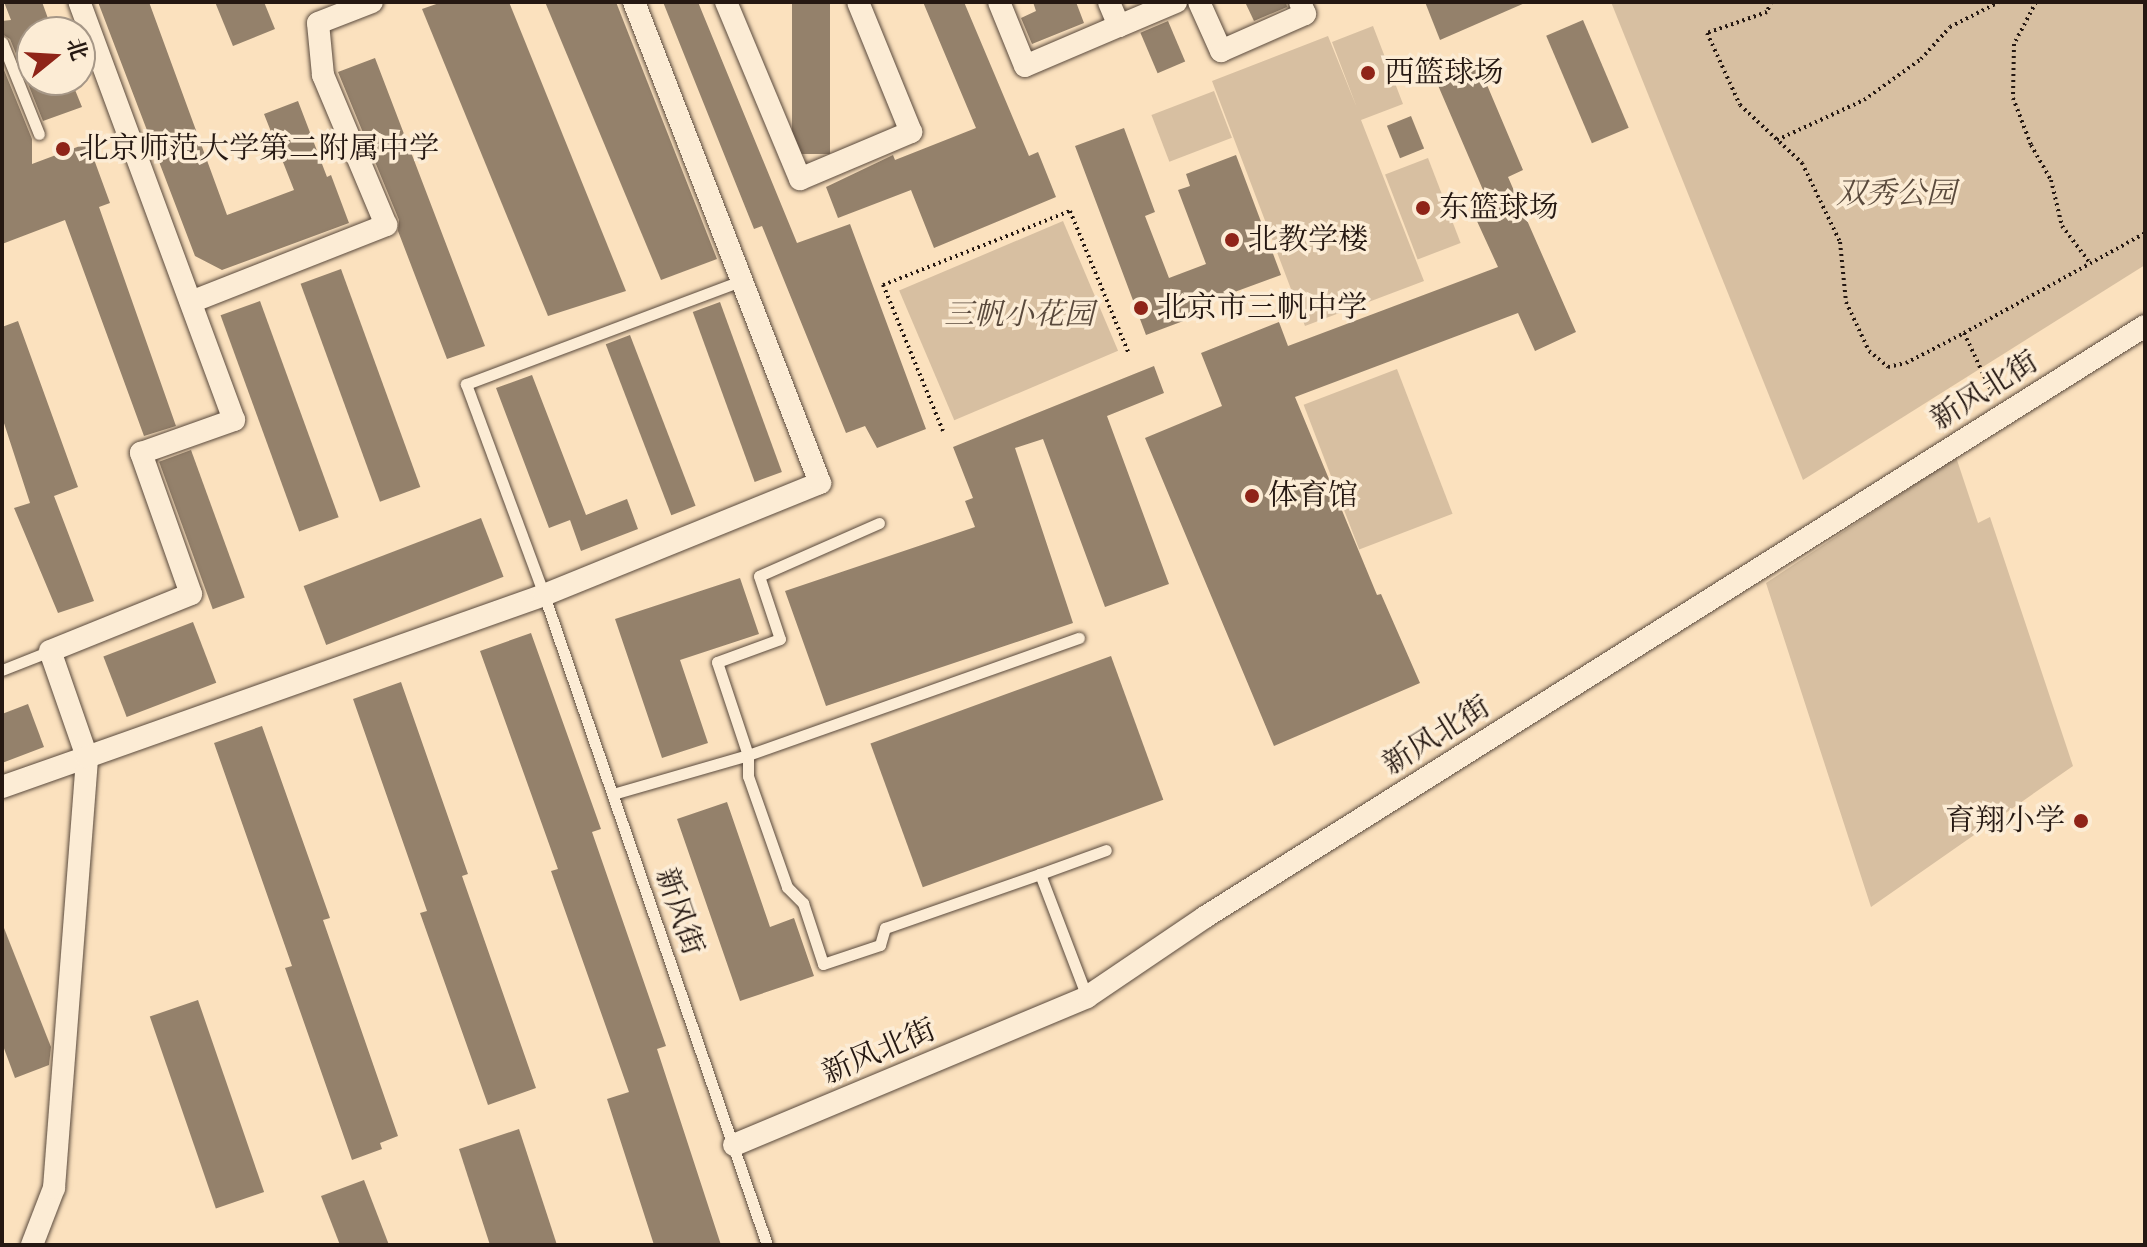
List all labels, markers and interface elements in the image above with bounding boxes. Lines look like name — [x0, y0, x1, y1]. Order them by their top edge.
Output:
north arrow — [16, 16, 96, 96]
text: 北 — [59, 34, 95, 64]
place label: 西篮球场 — [1384, 55, 1504, 91]
marker: 西篮球场 — [1359, 64, 1377, 82]
place label: 北京师范大学第二附属中学 — [79, 131, 439, 167]
marker: 北京师范大学第二附属中学 — [54, 140, 72, 158]
park label: 双秀公园 — [1836, 176, 1956, 212]
place label: 东篮球场 — [1439, 190, 1559, 226]
marker: 东篮球场 — [1414, 199, 1432, 217]
place label: 北教学楼 — [1248, 222, 1368, 258]
marker: 北教学楼 — [1223, 231, 1241, 249]
place label: 北京市三帆中学 — [1157, 290, 1367, 326]
park label: 三帆小花园 — [944, 297, 1094, 333]
marker: 北京市三帆中学 — [1132, 299, 1150, 317]
street label: 新风北街 — [1925, 344, 2045, 438]
place label: 体育馆 — [1268, 478, 1358, 514]
marker: 体育馆 — [1243, 487, 1261, 505]
street label: 新风北街 — [1377, 689, 1497, 783]
place label: 育翔小学 — [1945, 803, 2065, 839]
marker: 育翔小学 — [2072, 812, 2090, 830]
street label: 新风街 — [647, 864, 711, 960]
street label: 新风北街 — [817, 1012, 941, 1092]

